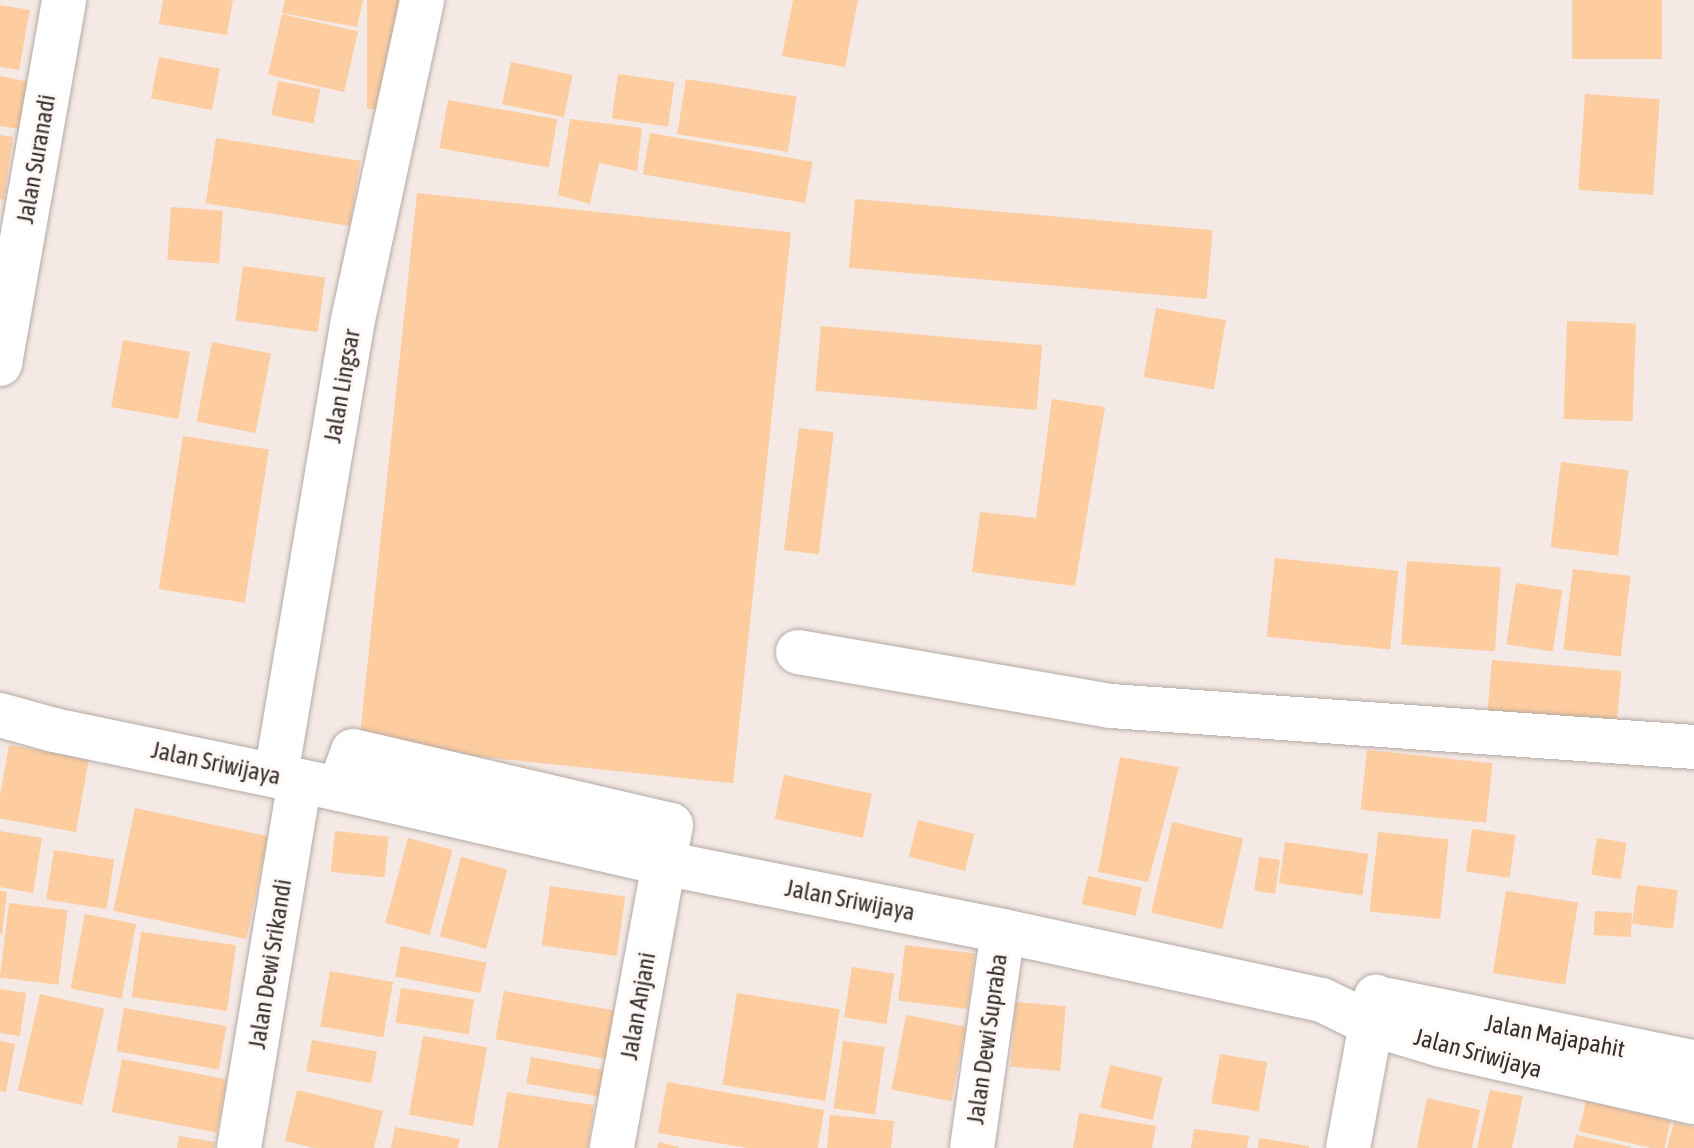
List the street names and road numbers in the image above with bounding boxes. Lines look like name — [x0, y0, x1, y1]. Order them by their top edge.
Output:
street label: Jalan Suranadi — [10, 92, 62, 226]
street label: Jalan Lingsar — [318, 327, 366, 445]
street label: Jalan Sriwijaya — [149, 735, 283, 791]
street label: Jalan Sriwijaya — [783, 873, 917, 927]
street label: Jalan Dewi Srikandi — [242, 877, 298, 1051]
street label: Jalan Anjani — [614, 950, 662, 1062]
street label: Jalan Dewi Supraba — [961, 952, 1013, 1126]
street label: Jalan Majapahit — [1483, 1008, 1627, 1064]
street label: Jalan Sriwijaya — [1411, 1022, 1545, 1084]

